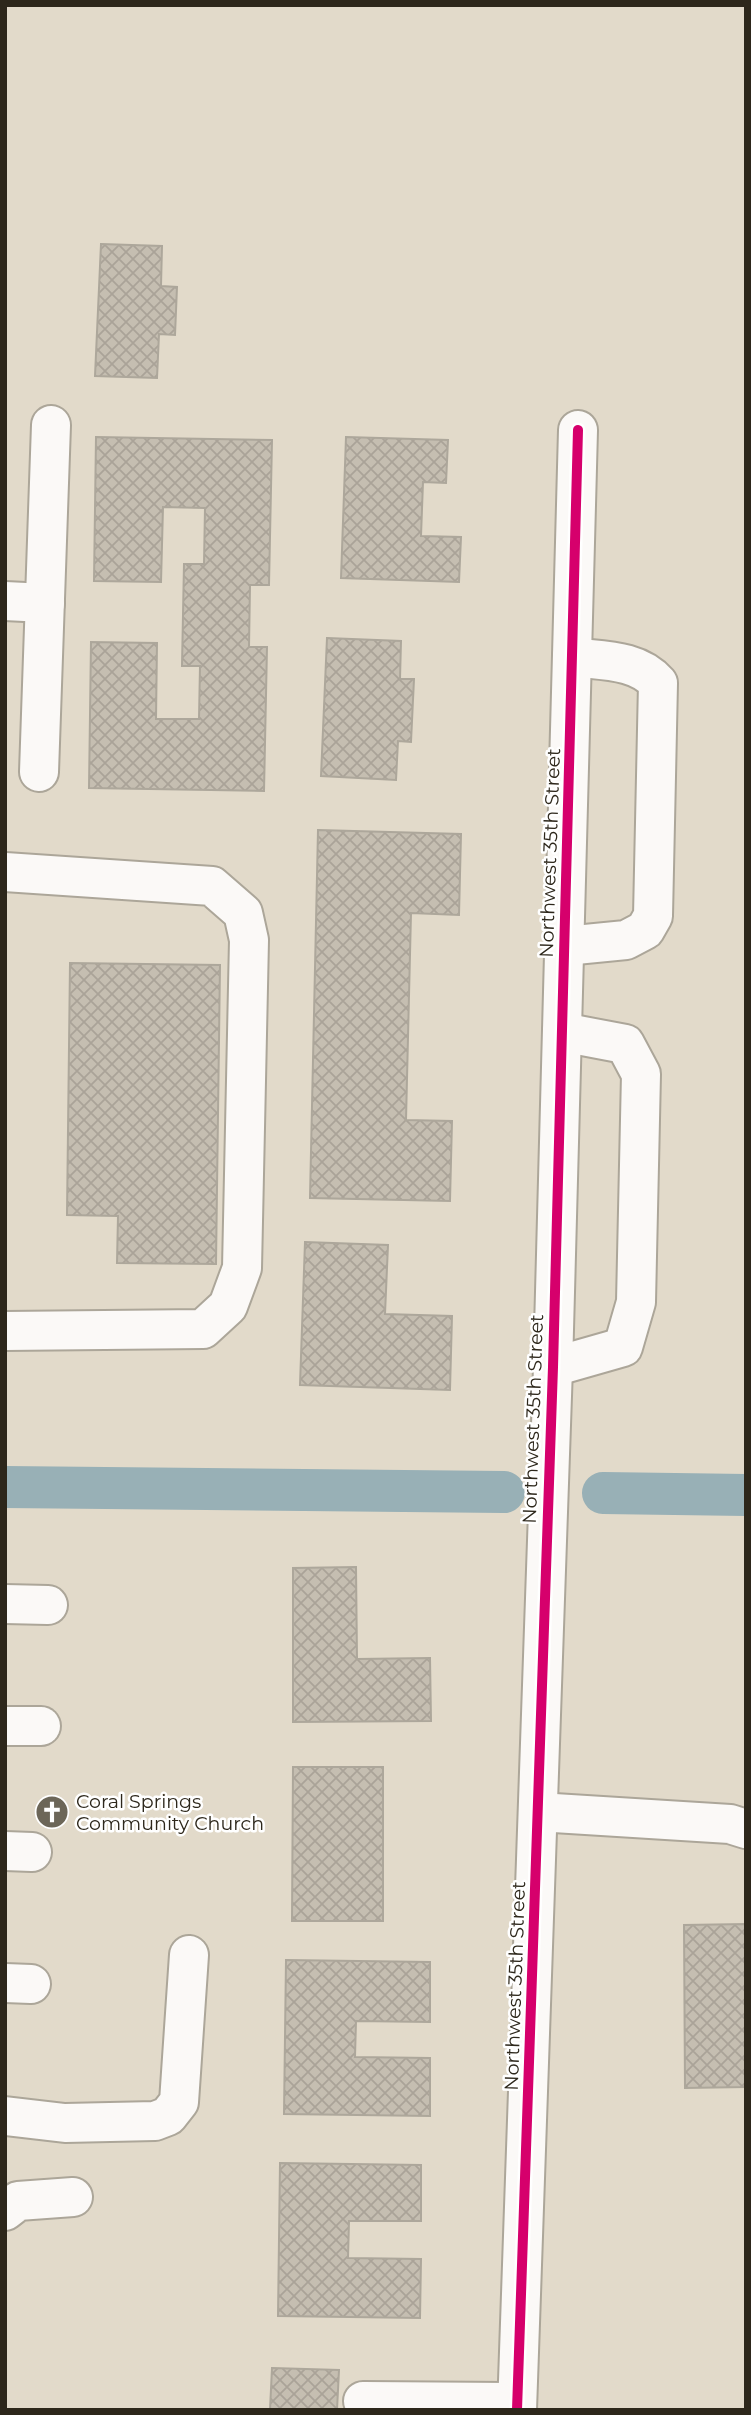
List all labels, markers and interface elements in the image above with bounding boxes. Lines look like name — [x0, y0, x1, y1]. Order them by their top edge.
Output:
street label: Northwest 35th Street — [535, 748, 565, 958]
street label: Northwest 35th Street — [518, 1314, 548, 1524]
place label: Coral Springs Community Church — [76, 1790, 264, 1835]
church icon: Coral Springs Community Church — [33, 1793, 71, 1831]
street label: Northwest 35th Street — [500, 1881, 530, 2091]

